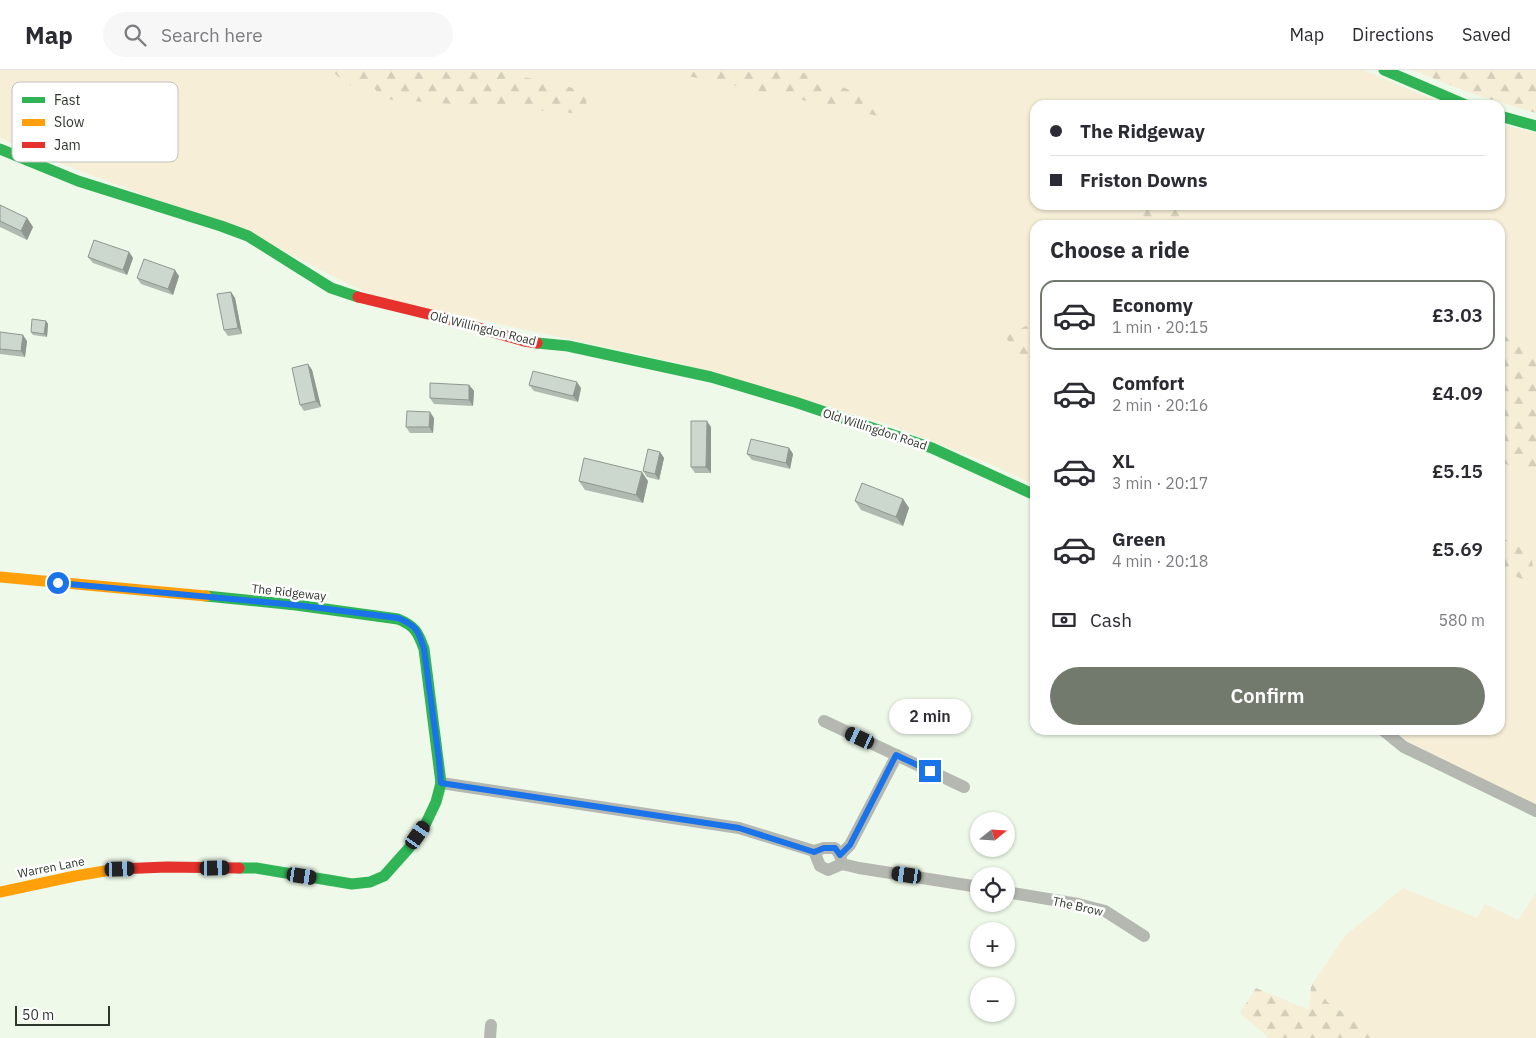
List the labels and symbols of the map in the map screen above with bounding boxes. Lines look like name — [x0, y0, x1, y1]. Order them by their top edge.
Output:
legend — [12, 82, 178, 162]
text: Fast — [54, 91, 80, 109]
text: Slow — [54, 113, 85, 131]
text: Jam — [54, 136, 81, 154]
street label: Old Willingdon Road — [428, 308, 538, 348]
street label: Old Willingdon Road — [821, 405, 929, 453]
route start — [47, 572, 69, 594]
street label: The Ridgeway — [251, 581, 327, 603]
callout: 2 min — [889, 698, 971, 734]
car — [843, 725, 876, 751]
route end — [919, 760, 941, 782]
north arrow — [970, 812, 1015, 858]
car — [403, 818, 432, 852]
street label: Warren Lane — [16, 853, 86, 881]
car — [199, 860, 230, 876]
car — [104, 861, 135, 877]
car — [891, 865, 922, 885]
car — [286, 866, 317, 886]
street label: The Brow — [1051, 893, 1105, 919]
scale bar — [15, 1003, 110, 1026]

